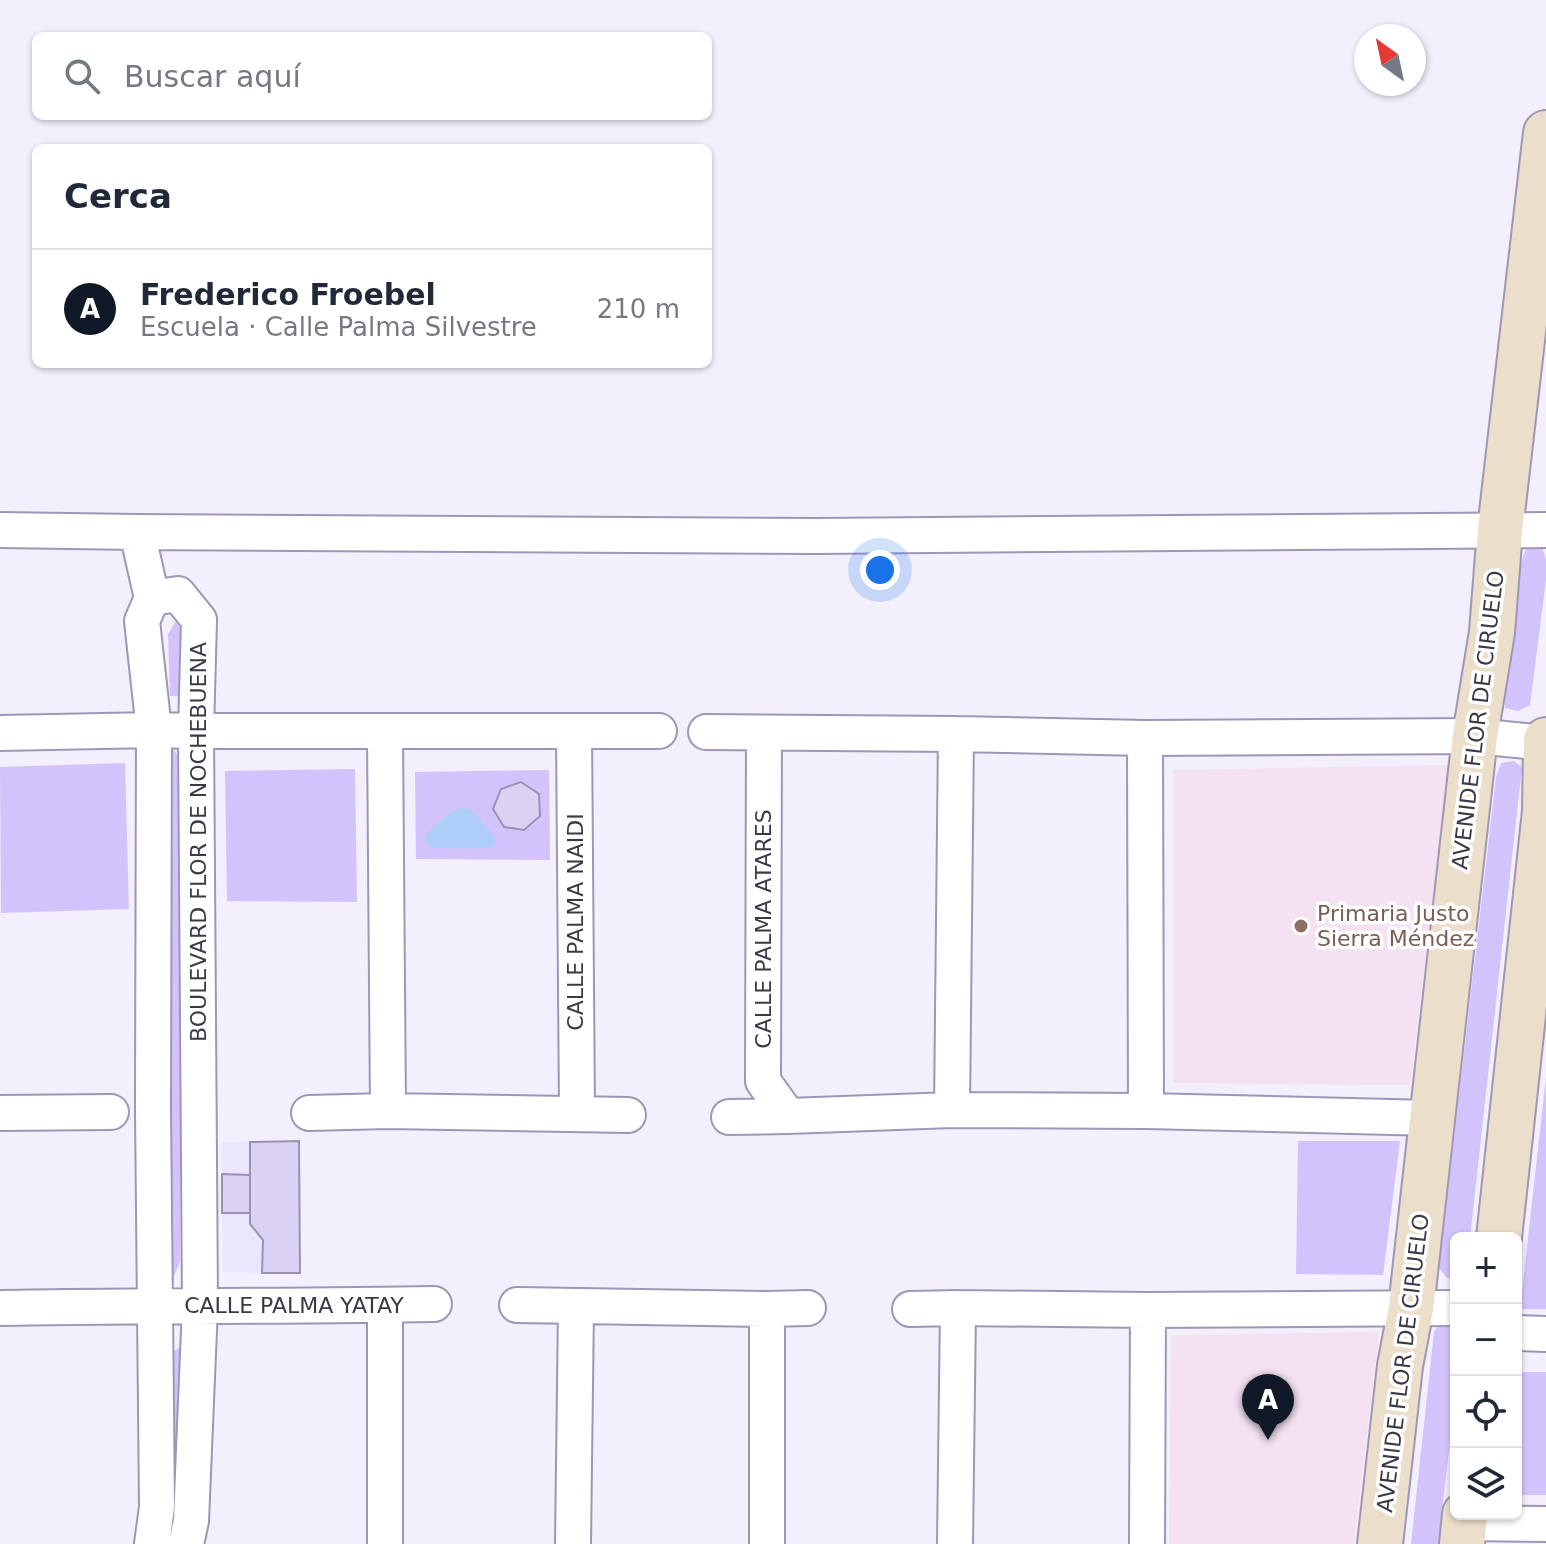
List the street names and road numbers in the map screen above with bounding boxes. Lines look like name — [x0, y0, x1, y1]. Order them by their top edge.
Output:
street label: AVENIDE FLOR DE CIRUELO — [1447, 569, 1509, 871]
street label: BOULEVARD FLOR DE NOCHEBUENA — [186, 642, 211, 1042]
street label: CALLE PALMA ATARES — [751, 809, 776, 1049]
street label: CALLE PALMA NAIDI — [563, 813, 588, 1031]
street label: AVENIDE FLOR DE CIRUELO — [1372, 1212, 1434, 1514]
street label: CALLE PALMA YATAY — [184, 1293, 404, 1318]

